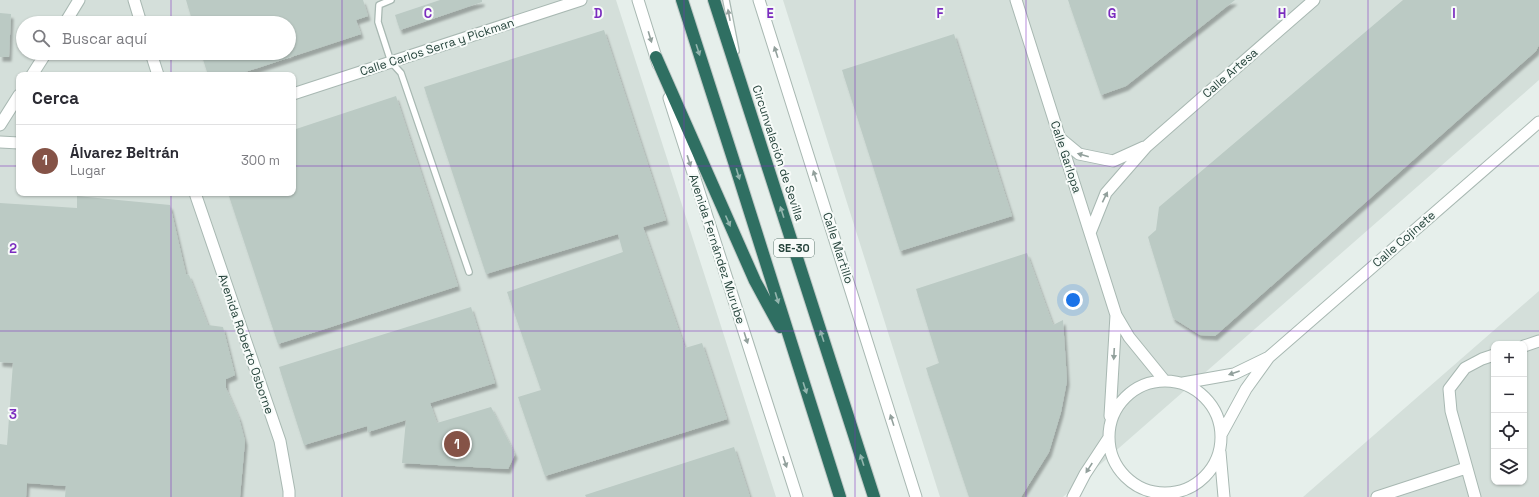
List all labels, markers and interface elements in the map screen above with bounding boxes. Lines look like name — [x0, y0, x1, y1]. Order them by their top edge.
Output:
text: D — [594, 5, 603, 22]
text: E — [766, 5, 774, 22]
text: F — [937, 5, 944, 22]
text: G — [1108, 5, 1116, 22]
text: H — [1278, 5, 1286, 22]
text: I — [1452, 5, 1456, 22]
one-way arrow — [725, 8, 731, 21]
street label: Calle Carlos Serra y Pickman — [358, 15, 516, 79]
search box — [16, 16, 296, 60]
icon: search — [30, 27, 52, 49]
text: Buscar aquí — [62, 29, 147, 48]
one-way arrow — [647, 32, 653, 44]
one-way arrow — [695, 45, 701, 57]
one-way arrow — [772, 45, 778, 57]
street label: Calle Artesa — [1199, 45, 1261, 101]
street label: Circunvalación de Sevilla — [748, 83, 808, 223]
text: Cerca — [32, 87, 79, 109]
street label: Calle Garlopa — [1047, 119, 1085, 195]
text: Álvarez Beltrán — [70, 143, 179, 162]
text: 1 — [42, 152, 48, 169]
text: 300 m — [241, 152, 280, 169]
one-way arrow — [1077, 152, 1089, 158]
one-way arrow — [686, 155, 692, 167]
text: Lugar — [70, 162, 106, 179]
one-way arrow — [735, 168, 741, 180]
one-way arrow — [812, 169, 818, 181]
street label: Avenida Fernández Murube — [685, 172, 749, 326]
one-way arrow — [1102, 191, 1108, 202]
one-way arrow — [779, 206, 785, 218]
street label: Calle Cojinete — [1369, 207, 1439, 271]
street label: Calle Martillo — [819, 210, 857, 286]
one-way arrow — [725, 215, 731, 226]
road number: SE-30 — [774, 239, 814, 257]
text: 2 — [9, 240, 17, 257]
street label: Avenida Roberto Osborne — [214, 272, 278, 416]
your location — [1063, 290, 1083, 310]
one-way arrow — [774, 293, 780, 305]
one-way arrow — [819, 330, 825, 342]
one-way arrow — [743, 333, 749, 345]
map controls — [1491, 341, 1527, 485]
button: + — [1491, 341, 1527, 377]
one-way arrow — [1110, 347, 1117, 360]
one-way arrow — [1227, 370, 1239, 376]
button: − — [1491, 377, 1527, 413]
one-way arrow — [802, 383, 808, 395]
text: 3 — [9, 406, 17, 423]
one-way arrow — [889, 413, 895, 425]
button: locate — [1491, 413, 1527, 449]
pin: 1 — [444, 429, 470, 459]
button: layers — [1491, 449, 1527, 485]
one-way arrow — [859, 454, 865, 466]
one-way arrow — [783, 456, 789, 468]
one-way arrow — [1085, 462, 1093, 473]

